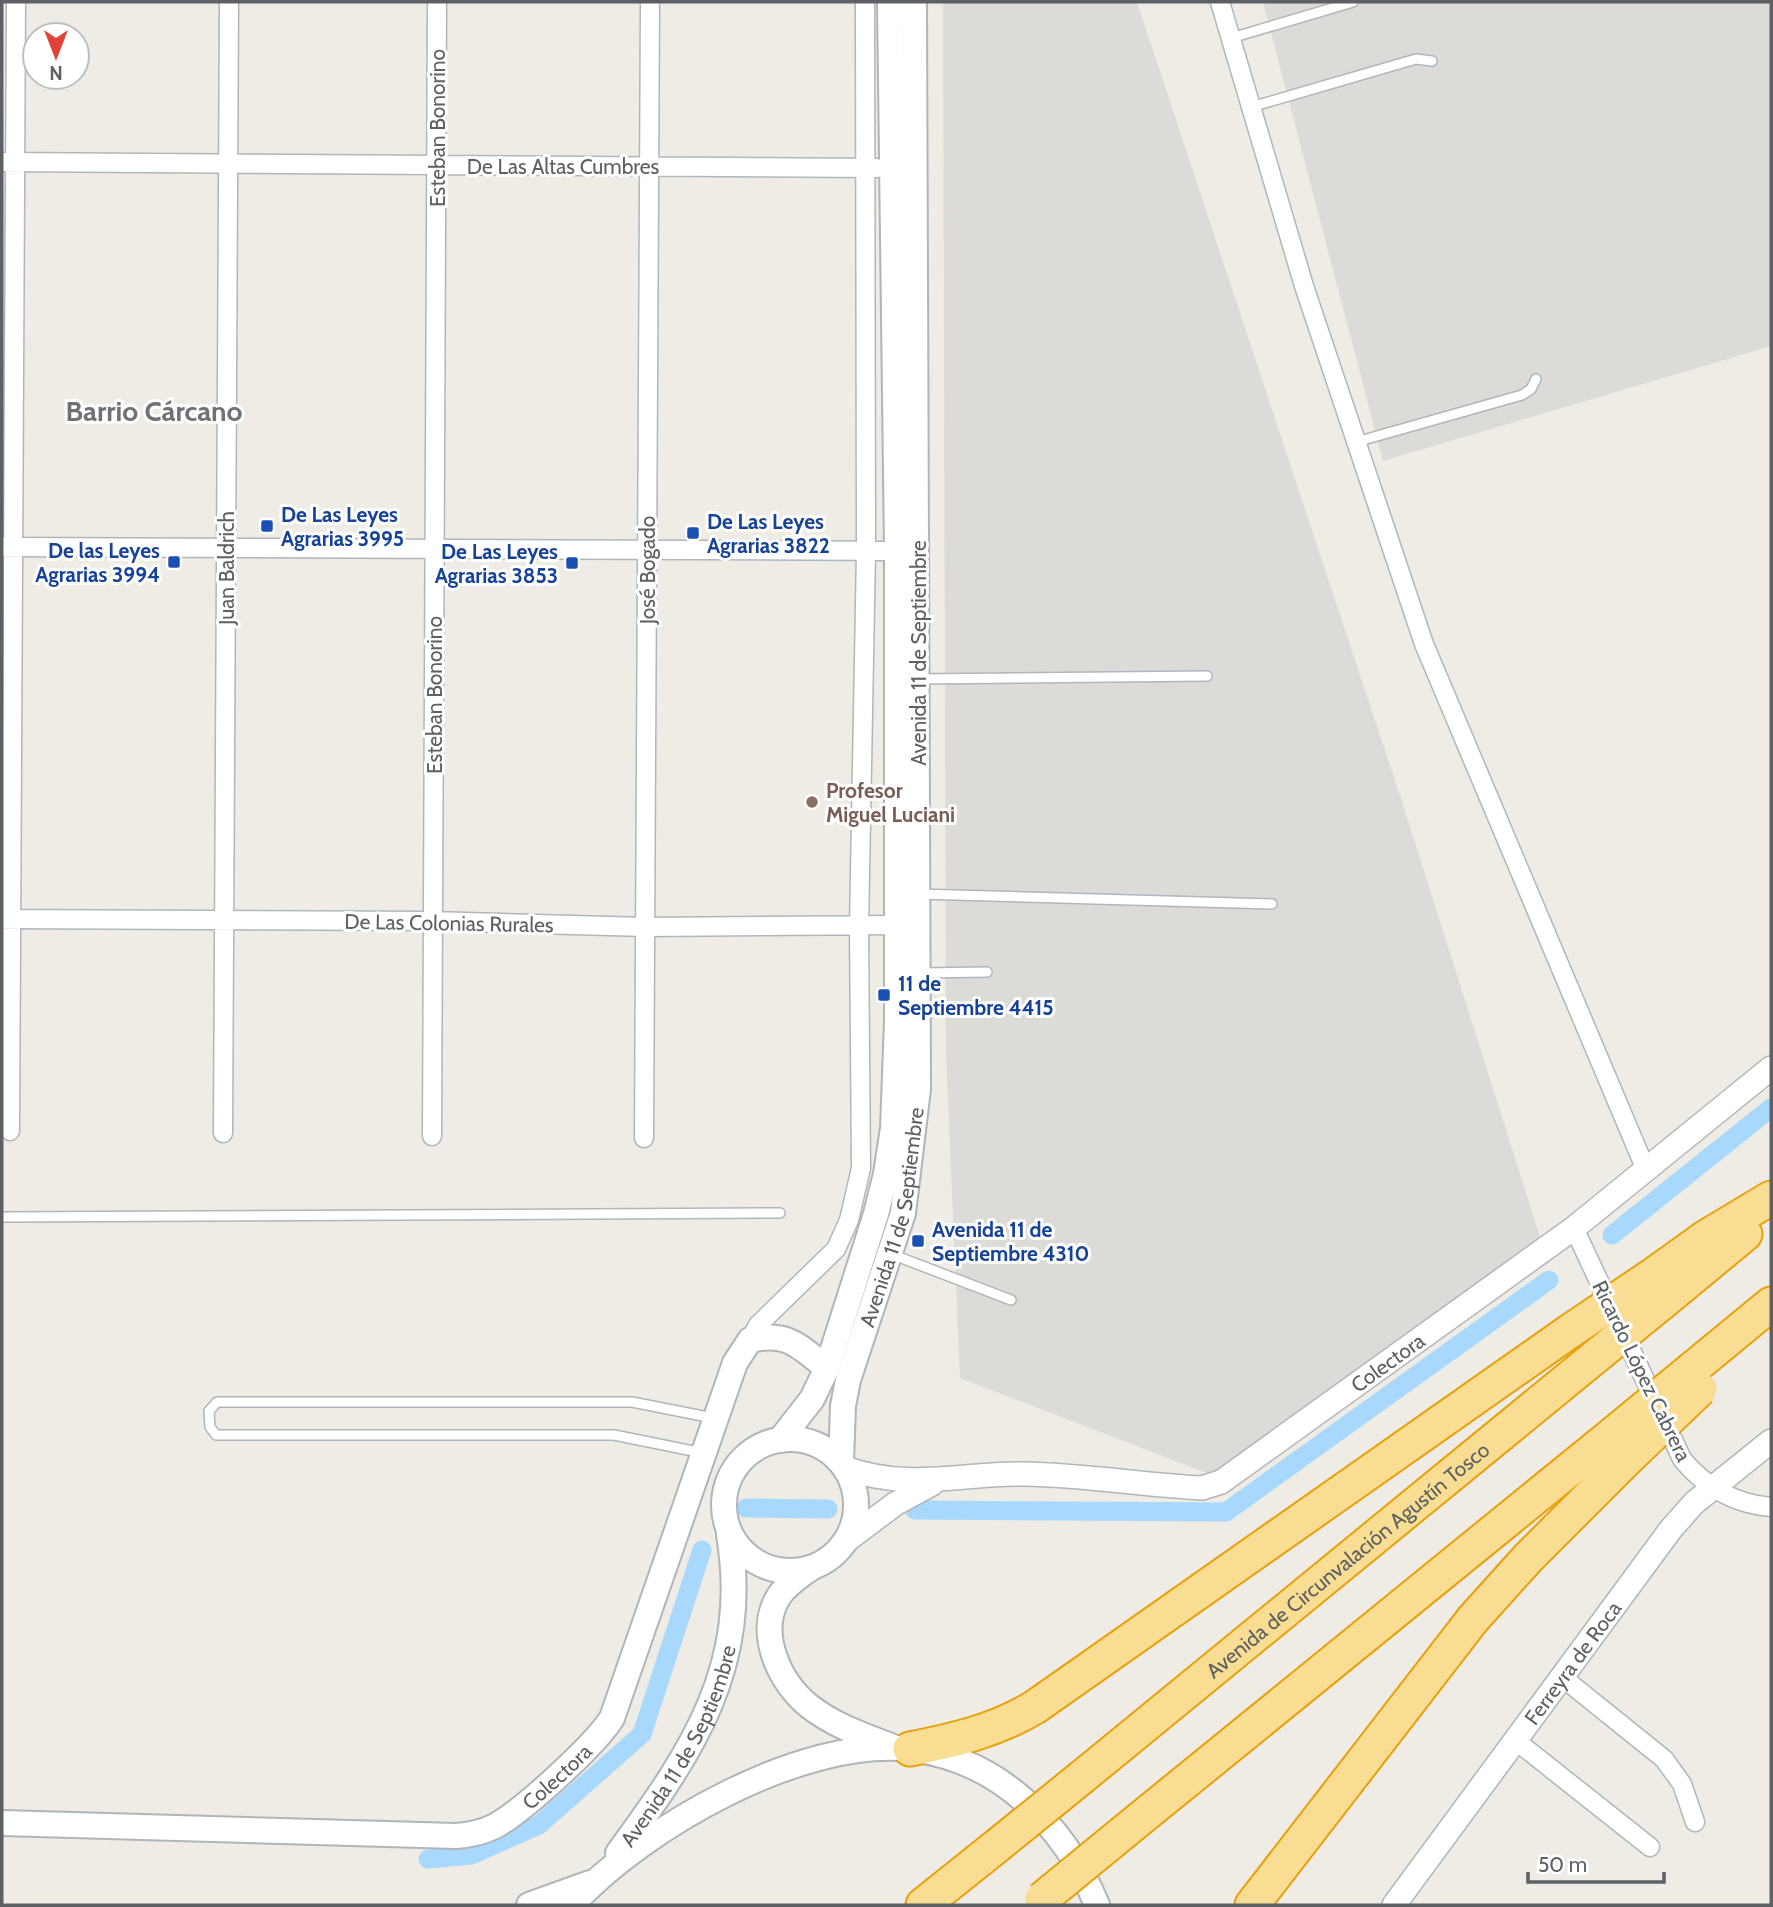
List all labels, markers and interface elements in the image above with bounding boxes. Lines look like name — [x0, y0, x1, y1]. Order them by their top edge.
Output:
north arrow — [21, 21, 91, 91]
street label: Esteban Bonorino — [425, 49, 450, 207]
text: N — [49, 61, 63, 84]
street label: De Las Altas Cumbres — [467, 154, 659, 179]
district label: Barrio Cárcano — [65, 394, 243, 428]
place label: De Las Leyes Agrarias 3995 — [281, 502, 404, 551]
place label: De Las Leyes Agrarias 3822 — [707, 509, 830, 558]
street label: Juan Baldrich — [214, 511, 239, 626]
street label: José Bogado — [635, 516, 660, 625]
marker: De Las Leyes Agrarias 3995 — [259, 518, 275, 534]
marker: De Las Leyes Agrarias 3822 — [685, 525, 701, 541]
place label: De las Leyes Agrarias 3994 — [35, 538, 160, 587]
place label: De Las Leyes Agrarias 3853 — [435, 539, 558, 588]
street label: Avenida 11 de Septiembre — [906, 540, 931, 766]
marker: De las Leyes Agrarias 3994 — [166, 554, 182, 570]
marker: De Las Leyes Agrarias 3853 — [564, 555, 580, 571]
street label: Esteban Bonorino — [422, 616, 447, 774]
place label: Profesor Miguel Luciani — [826, 778, 955, 827]
marker: Profesor Miguel Luciani — [804, 794, 820, 810]
street label: De Las Colonias Rurales — [344, 909, 554, 937]
place label: 11 de Septiembre 4415 — [898, 971, 1053, 1020]
marker: 11 de Septiembre 4415 — [876, 987, 892, 1003]
street label: Avenida 11 de Septiembre — [854, 1106, 928, 1330]
place label: Avenida 11 de Septiembre 4310 — [932, 1217, 1089, 1266]
marker: Avenida 11 de Septiembre 4310 — [910, 1233, 926, 1249]
street label: Ricardo López Cabrera — [1587, 1276, 1697, 1466]
street label: Colectora — [1346, 1327, 1429, 1397]
street label: Avenida de Circunvalación Agustín Tosco — [1201, 1436, 1494, 1683]
street label: Ferreyra de Roca — [1519, 1596, 1626, 1729]
street label: Avenida 11 de Septiembre — [615, 1643, 740, 1851]
street label: Colectora — [517, 1739, 597, 1814]
scale bar — [1528, 1840, 1664, 1884]
text: 50 m — [1538, 1852, 1587, 1877]

